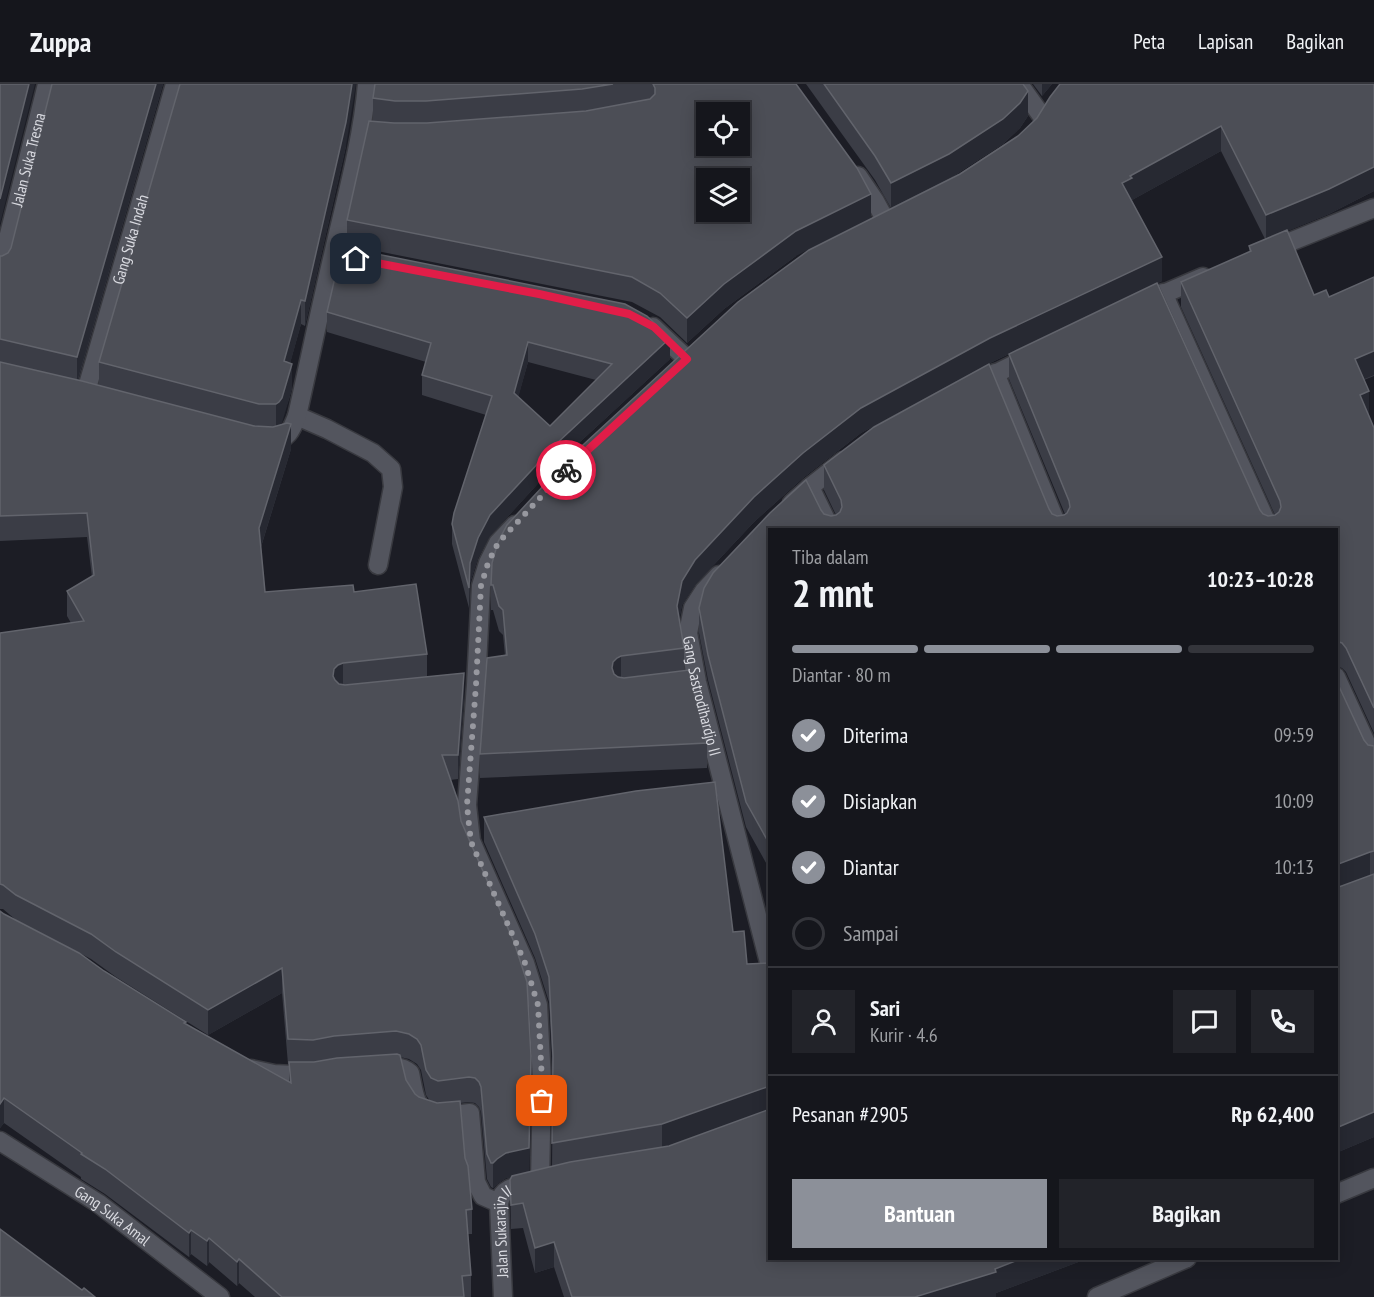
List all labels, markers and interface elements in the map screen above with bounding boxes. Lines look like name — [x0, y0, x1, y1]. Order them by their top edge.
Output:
text: Zuppa — [30, 23, 91, 60]
text: Peta — [1133, 28, 1165, 55]
text: Lapisan — [1198, 28, 1253, 55]
text: Bagikan — [1286, 28, 1344, 55]
map controls — [696, 102, 750, 222]
button: locate — [696, 102, 750, 156]
street label: Jalan Suka Tresna — [6, 111, 49, 209]
button: layers — [696, 168, 750, 222]
street label: Gang Suka Indah — [108, 192, 153, 287]
pin — [330, 233, 381, 284]
icon: home — [339, 242, 372, 275]
courier — [536, 440, 596, 500]
icon: bike — [550, 454, 583, 487]
text: Tiba dalam — [792, 544, 869, 570]
text: 10:23–10:28 — [1207, 565, 1314, 593]
text: 2 mnt — [792, 567, 873, 618]
street label: Gang Sastrodihardjo II — [679, 634, 726, 758]
text: Diantar · 80 m — [792, 662, 891, 688]
icon: check — [792, 719, 825, 752]
text: Diterima — [843, 721, 908, 749]
text: 09:59 — [1274, 722, 1314, 748]
icon: check — [792, 785, 825, 818]
text: Disiapkan — [843, 787, 917, 815]
text: 10:09 — [1274, 788, 1314, 814]
icon: check — [792, 851, 825, 884]
text: Diantar — [843, 853, 899, 881]
text: 10:13 — [1274, 854, 1314, 880]
text: Sampai — [843, 919, 899, 947]
button: person — [792, 990, 855, 1053]
button: chat — [1173, 990, 1236, 1053]
button: phone — [1251, 990, 1314, 1053]
text: Sari — [870, 994, 900, 1022]
text: Kurir · 4.6 — [870, 1022, 938, 1048]
pin — [516, 1075, 567, 1126]
icon: bag — [525, 1084, 558, 1117]
text: Pesanan #2905 — [792, 1100, 909, 1128]
text: Rp 62,400 — [1231, 1100, 1314, 1128]
button: Bantuan — [792, 1179, 1047, 1248]
button: Bagikan — [1059, 1179, 1314, 1248]
street label: Jalan Sukarajin II — [489, 1180, 515, 1279]
street label: Gang Suka Amal — [71, 1181, 155, 1250]

